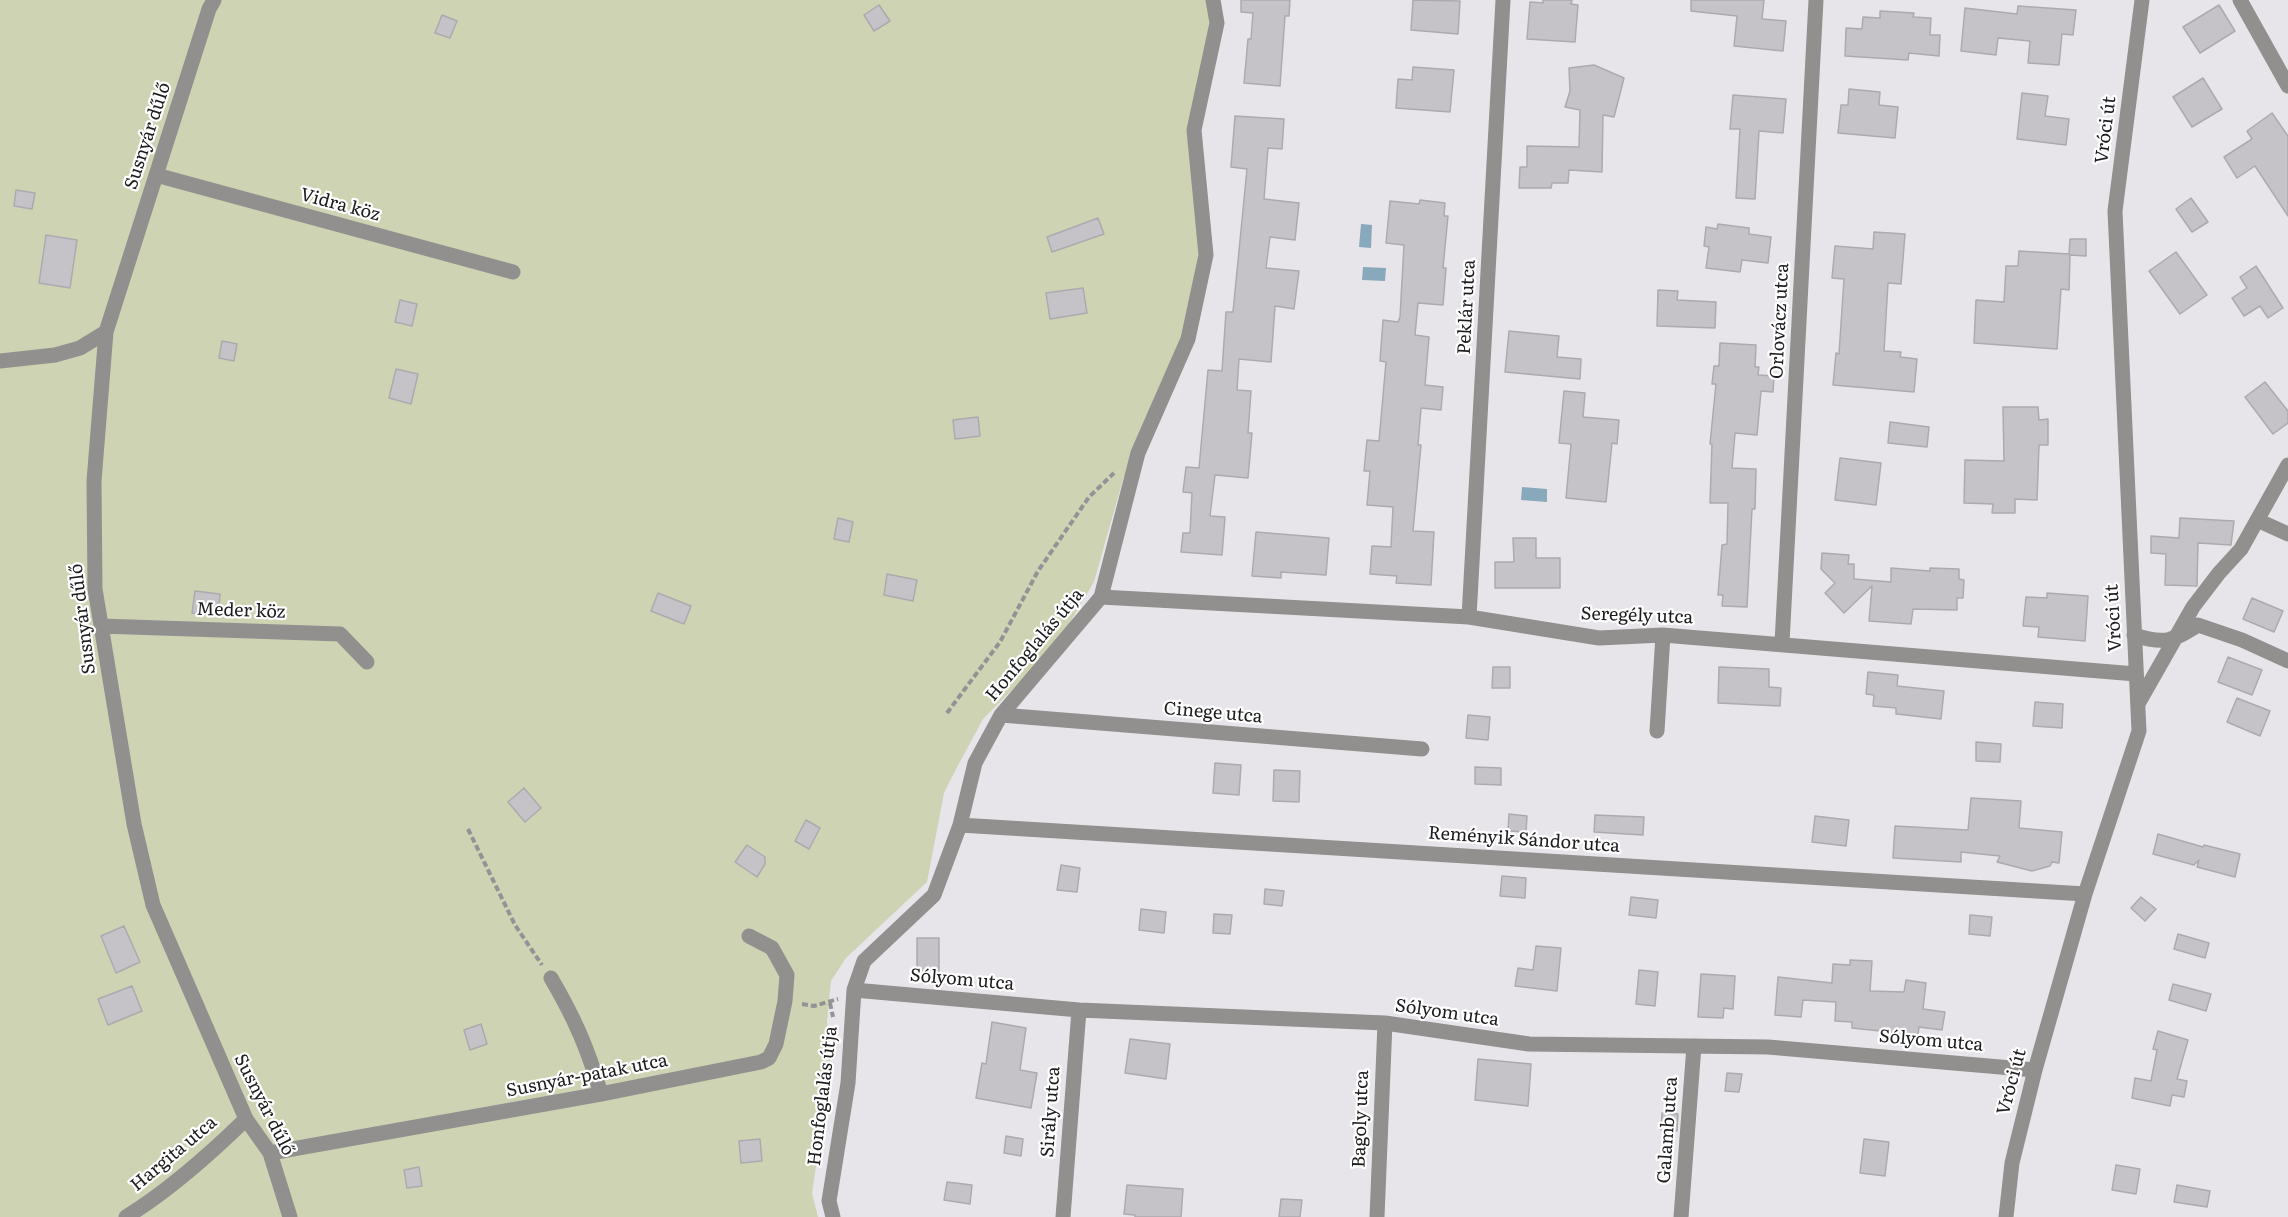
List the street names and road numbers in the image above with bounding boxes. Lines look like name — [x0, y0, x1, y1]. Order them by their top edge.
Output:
street label: Susnyár dűlő — [121, 80, 175, 192]
street label: Vróci út — [2091, 95, 2121, 165]
street label: Vidra köz — [298, 184, 382, 226]
street label: Peklár utca — [1454, 259, 1480, 355]
street label: Orlovácz utca — [1766, 263, 1794, 379]
street label: Susnyár dűlő — [65, 562, 101, 676]
street label: Honfoglalás útja — [982, 584, 1088, 706]
street label: Vróci út — [2101, 584, 2127, 652]
street label: Meder köz — [196, 599, 286, 623]
street label: Seregély utca — [1580, 603, 1694, 629]
street label: Cinege utca — [1163, 698, 1263, 728]
street label: Reményik Sándor utca — [1427, 823, 1621, 857]
street label: Sólyom utca — [909, 965, 1015, 995]
street label: Sólyom utca — [1394, 995, 1500, 1031]
street label: Honfoglalás útja — [804, 1025, 842, 1167]
street label: Sólyom utca — [1878, 1026, 1984, 1056]
street label: Vróci út — [1993, 1047, 2031, 1117]
street label: Susnyár dűlő — [229, 1050, 299, 1160]
street label: Susnyár-patak utca — [504, 1050, 670, 1102]
street label: Sirály utca — [1037, 1066, 1065, 1158]
street label: Bagoly utca — [1349, 1070, 1373, 1168]
street label: Galamb utca — [1653, 1076, 1683, 1184]
street label: Hargita utca — [127, 1112, 221, 1196]

